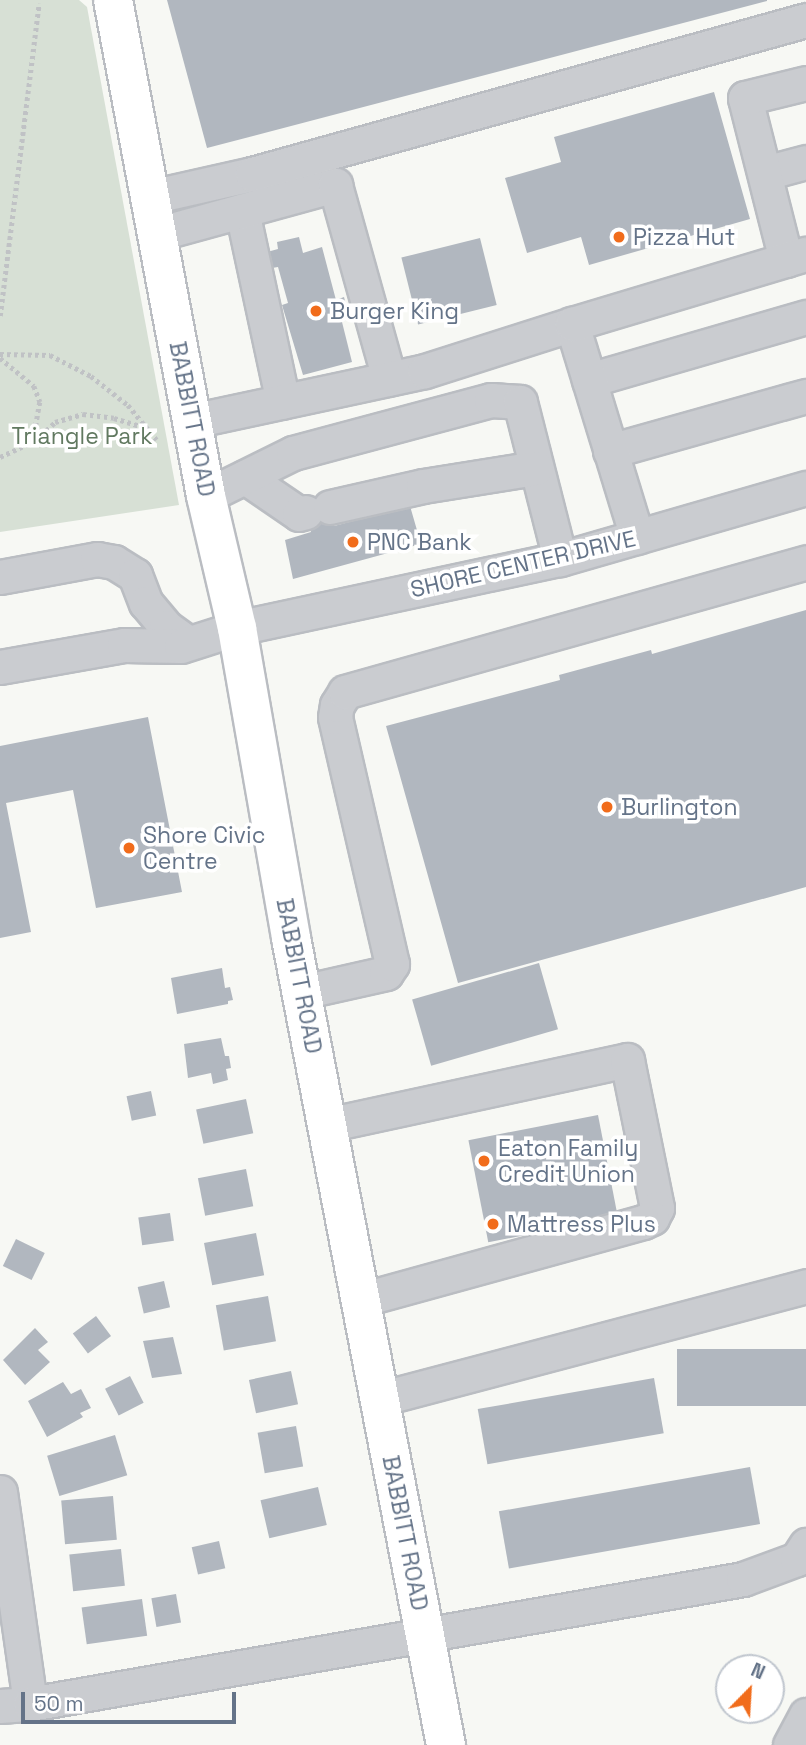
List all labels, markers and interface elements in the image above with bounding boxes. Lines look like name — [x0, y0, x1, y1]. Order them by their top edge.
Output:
place label: Pizza Hut — [633, 223, 735, 251]
marker: Pizza Hut — [611, 229, 627, 245]
place label: Burger King — [330, 297, 459, 325]
marker: Burger King — [308, 303, 324, 319]
street label: BABBITT ROAD — [163, 339, 221, 499]
park label: Triangle Park — [11, 422, 153, 450]
street label: SHORE CENTER DRIVE — [408, 525, 638, 603]
place label: PNC Bank — [367, 528, 472, 556]
marker: PNC Bank — [345, 534, 361, 550]
place label: Burlington — [621, 793, 738, 821]
marker: Burlington — [599, 799, 615, 815]
place label: Shore Civic Centre — [143, 821, 265, 875]
marker: Shore Civic Centre — [121, 840, 137, 856]
street label: BABBITT ROAD — [270, 896, 328, 1056]
place label: Eaton Family Credit Union — [498, 1134, 638, 1188]
marker: Eaton Family Credit Union — [476, 1153, 492, 1169]
place label: Mattress Plus — [507, 1210, 656, 1238]
marker: Mattress Plus — [485, 1216, 501, 1232]
street label: BABBITT ROAD — [376, 1453, 434, 1613]
north arrow — [715, 1654, 785, 1724]
text: N — [747, 1657, 769, 1685]
scale bar — [24, 1678, 240, 1722]
text: 50 m — [34, 1690, 84, 1717]

